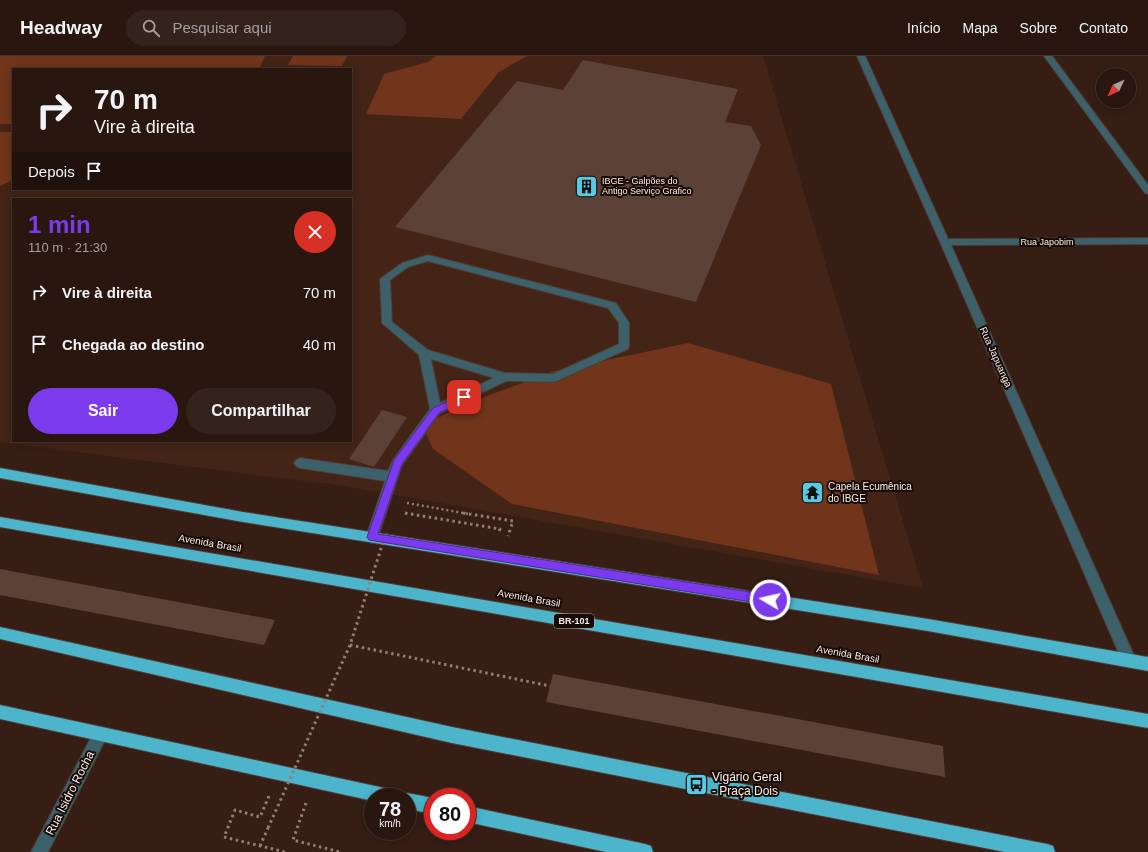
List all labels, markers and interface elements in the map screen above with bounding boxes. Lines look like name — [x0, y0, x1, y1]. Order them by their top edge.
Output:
search box — [126, 10, 406, 46]
text: Headway — [20, 17, 102, 38]
icon: search — [140, 17, 162, 39]
text: Pesquisar aqui — [172, 19, 272, 36]
text: Início — [907, 20, 941, 36]
text: Mapa — [963, 20, 998, 36]
text: Sobre — [1020, 20, 1057, 36]
text: Contato — [1079, 20, 1128, 36]
north arrow — [1096, 68, 1136, 108]
map controls — [1096, 68, 1136, 108]
icon: right — [28, 84, 80, 136]
text: 70 m — [94, 84, 158, 115]
text: Vire à direita — [94, 117, 195, 137]
icon: arrive — [83, 160, 105, 182]
text: Depois — [28, 163, 75, 180]
building icon: IBGE - Galpões do Antigo Serviço Grafico — [574, 173, 600, 199]
place label: IBGE - Galpões do Antigo Serviço Grafico — [602, 176, 692, 196]
text: 1 min — [28, 211, 91, 238]
button: close — [294, 211, 336, 253]
street label: Rua Japobim — [1020, 237, 1074, 247]
text: 110 m · 21:30 — [28, 240, 107, 255]
icon: right — [28, 281, 50, 303]
text: Vire à direita — [62, 284, 152, 301]
text: 70 m — [303, 284, 336, 301]
street label: Rua Japuanga — [978, 325, 1014, 389]
icon: arrive — [28, 333, 50, 355]
text: Chegada ao destino — [62, 336, 205, 353]
text: 40 m — [303, 336, 336, 353]
pin — [447, 380, 481, 414]
icon: arrive — [453, 386, 475, 408]
button: Sair — [28, 388, 178, 434]
button: Compartilhar — [186, 388, 336, 434]
temple icon: Capela Ecumênica do IBGE — [799, 479, 825, 505]
place label: Capela Ecumênica do IBGE — [828, 481, 912, 504]
street label: Avenida Brasil — [178, 532, 242, 554]
position arrow — [749, 579, 791, 621]
street label: Avenida Brasil — [497, 587, 561, 609]
road number: BR-101 — [554, 614, 594, 628]
street label: Avenida Brasil — [816, 643, 880, 665]
street label: Rua Isidro Rocha — [43, 748, 97, 837]
place label: Vigário Geral - Praça Dois — [712, 770, 782, 798]
bus stop icon: Vigário Geral - Praça Dois — [684, 771, 710, 797]
speed limit sign: 80 — [424, 788, 476, 840]
text: 78 — [379, 798, 401, 820]
text: km/h — [379, 818, 401, 829]

